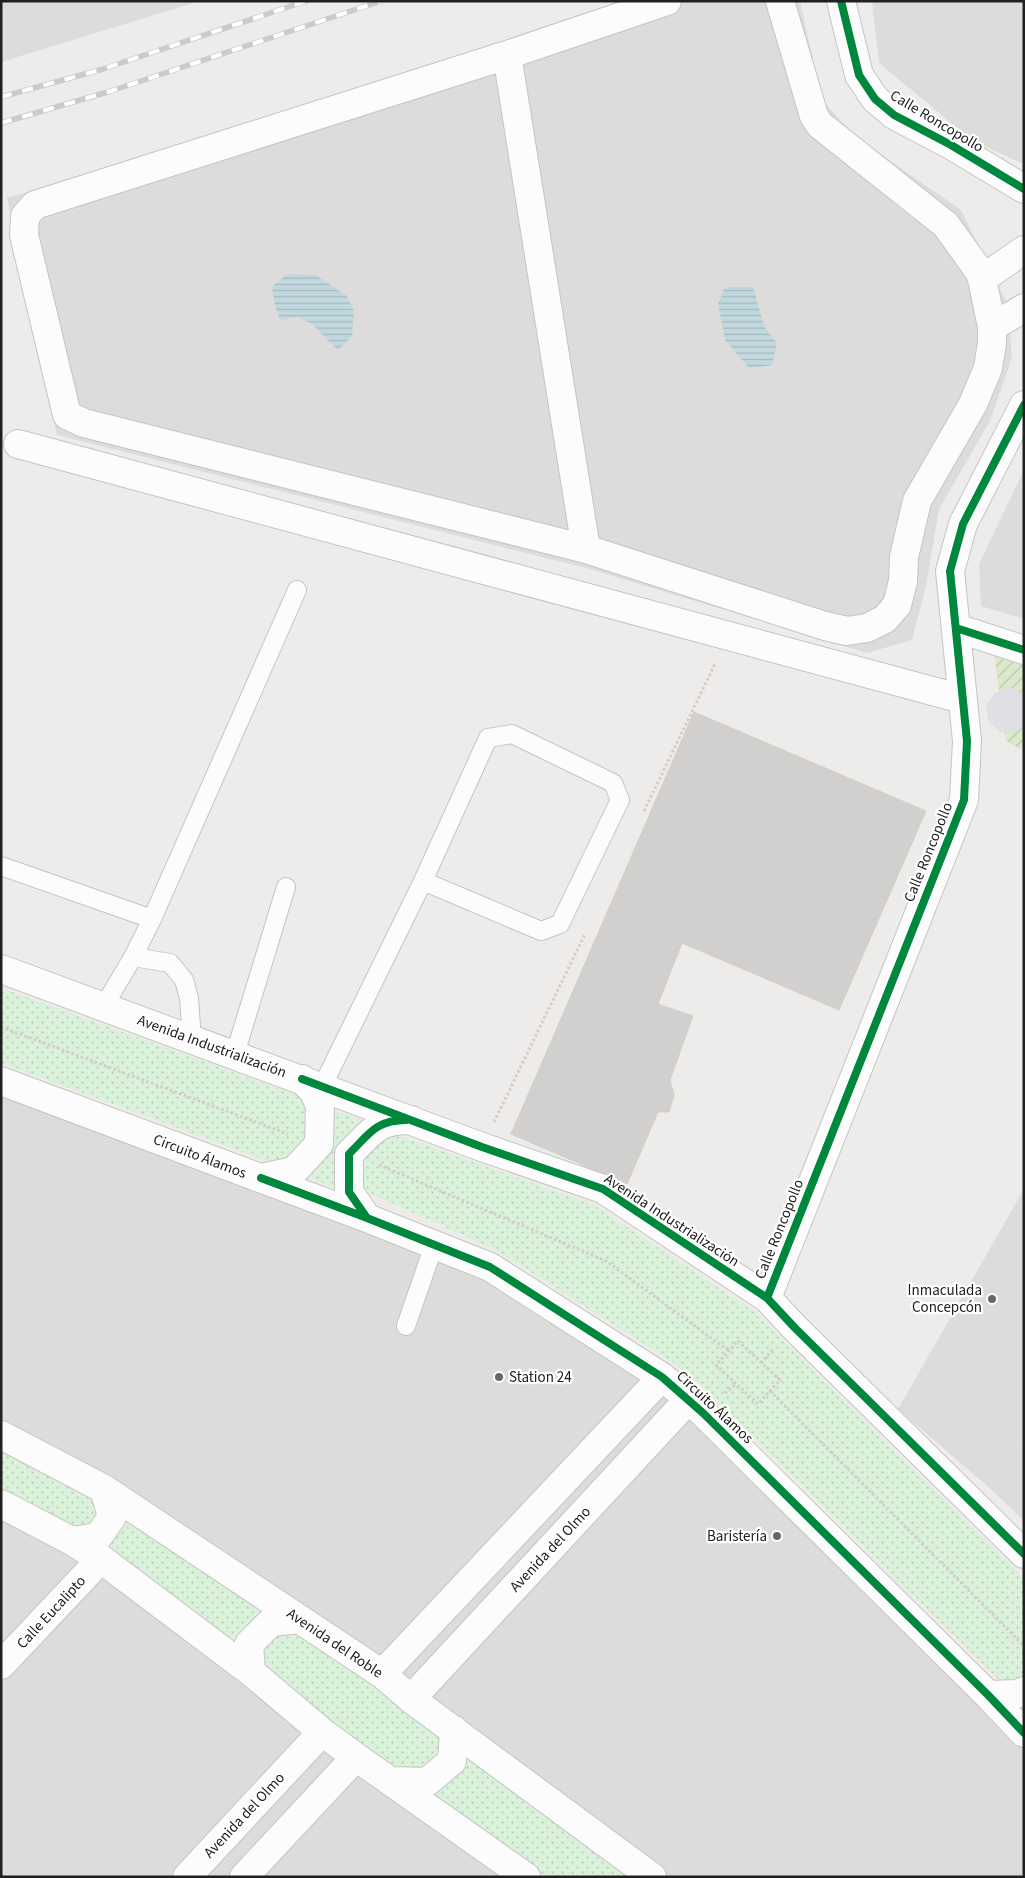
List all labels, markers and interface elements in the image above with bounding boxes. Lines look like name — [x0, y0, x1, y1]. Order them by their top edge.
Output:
street label: Calle Roncopollo — [886, 85, 988, 158]
street label: Calle Roncopollo — [899, 799, 958, 905]
street label: Avenida Industrialización — [134, 1010, 289, 1083]
street label: Circuito Álamos — [150, 1129, 249, 1184]
street label: Avenida Industrialización — [600, 1169, 743, 1272]
street label: Calle Roncopollo — [750, 1176, 809, 1282]
place label: Inmaculada Concepcón — [908, 1280, 982, 1318]
marker: Inmaculada Concepcón — [986, 1293, 998, 1305]
street label: Circuito Álamos — [672, 1366, 758, 1449]
place label: Station 24 — [509, 1367, 572, 1388]
marker: Station 24 — [493, 1371, 505, 1383]
street label: Avenida del Olmo — [505, 1502, 596, 1597]
place label: Baristería — [707, 1526, 767, 1547]
marker: Baristería — [771, 1530, 783, 1542]
street label: Calle Eucalipto — [12, 1571, 91, 1654]
street label: Avenida del Roble — [282, 1603, 387, 1683]
street label: Avenida del Olmo — [199, 1768, 290, 1863]

